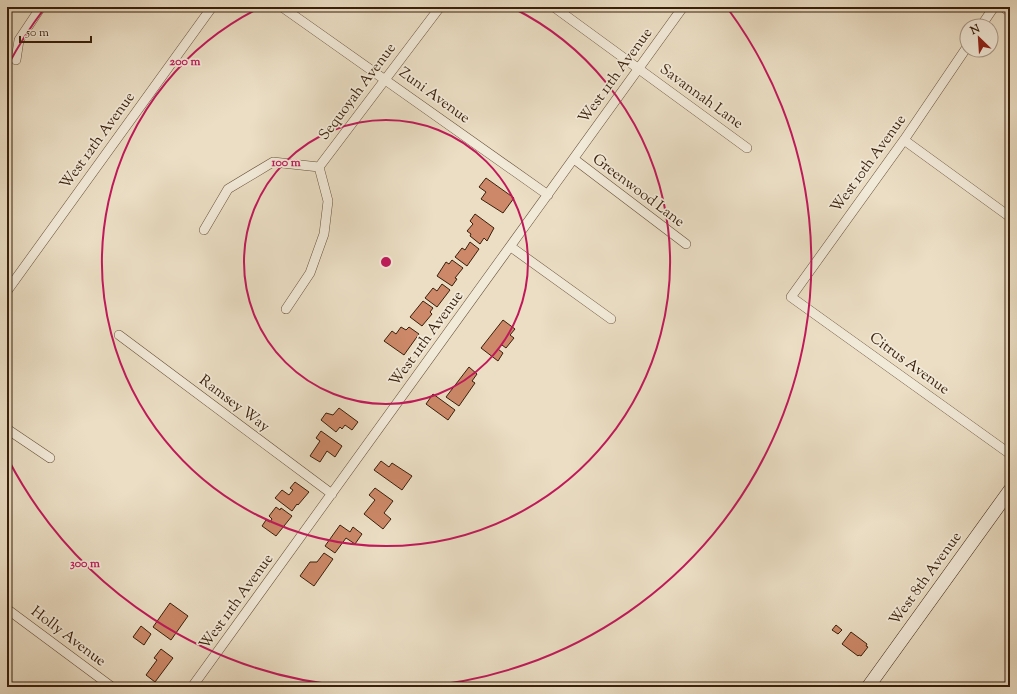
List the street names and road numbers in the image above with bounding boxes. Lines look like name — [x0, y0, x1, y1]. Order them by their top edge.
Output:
street label: West 11th Avenue — [574, 24, 658, 128]
street label: Sequoyah Avenue — [314, 39, 402, 145]
street label: Savannah Lane — [655, 59, 747, 135]
street label: Zuni Avenue — [394, 63, 474, 129]
street label: West 12th Avenue — [56, 88, 141, 194]
street label: West 10th Avenue — [826, 111, 912, 217]
street label: Greenwood Lane — [587, 149, 689, 233]
street label: West 11th Avenue — [385, 287, 469, 391]
street label: Citrus Avenue — [865, 328, 953, 400]
street label: Ramsey Way — [194, 371, 274, 438]
street label: West 8th Avenue — [885, 528, 967, 630]
street label: West 11th Avenue — [195, 550, 279, 654]
street label: Holly Avenue — [26, 602, 110, 672]

